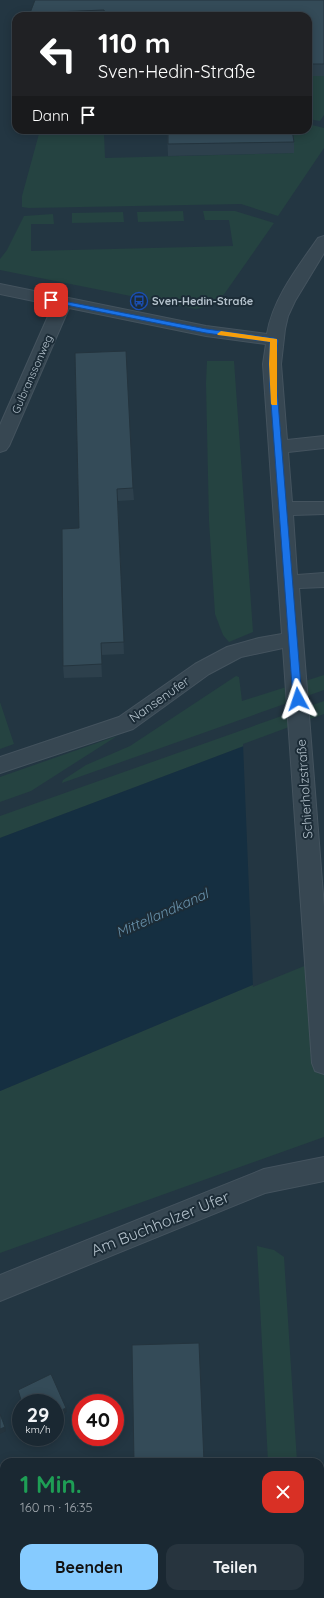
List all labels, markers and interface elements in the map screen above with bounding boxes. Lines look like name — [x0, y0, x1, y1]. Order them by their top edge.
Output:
text: 110 m — [98, 25, 171, 60]
icon: left — [32, 28, 84, 80]
text: Sven-Hedin-Straße — [98, 60, 255, 83]
icon: arrive — [77, 104, 99, 126]
text: Dann — [32, 106, 69, 125]
pin — [34, 283, 68, 317]
icon: arrive — [40, 289, 62, 311]
bus stop icon: Sven-Hedin-Straße — [129, 291, 149, 311]
place label: Sven-Hedin-Straße — [152, 294, 254, 308]
street label: Gulbranssonweg — [8, 332, 56, 416]
street label: Nansenufer — [126, 672, 192, 726]
position arrow — [277, 678, 319, 720]
street label: Schierholzstraße — [293, 739, 315, 839]
water label: Mittellandkanal — [113, 884, 213, 941]
street label: Am Buchholzer Ufer — [88, 1186, 232, 1260]
speed limit sign: 40 — [72, 1394, 124, 1446]
text: 29 — [27, 1402, 49, 1427]
text: km/h — [25, 1423, 51, 1436]
text: 1 Min. — [20, 1469, 82, 1499]
button: close — [262, 1471, 304, 1513]
text: 160 m · 16:35 — [20, 1499, 93, 1515]
button: Beenden — [20, 1544, 158, 1590]
button: Teilen — [166, 1544, 304, 1590]

